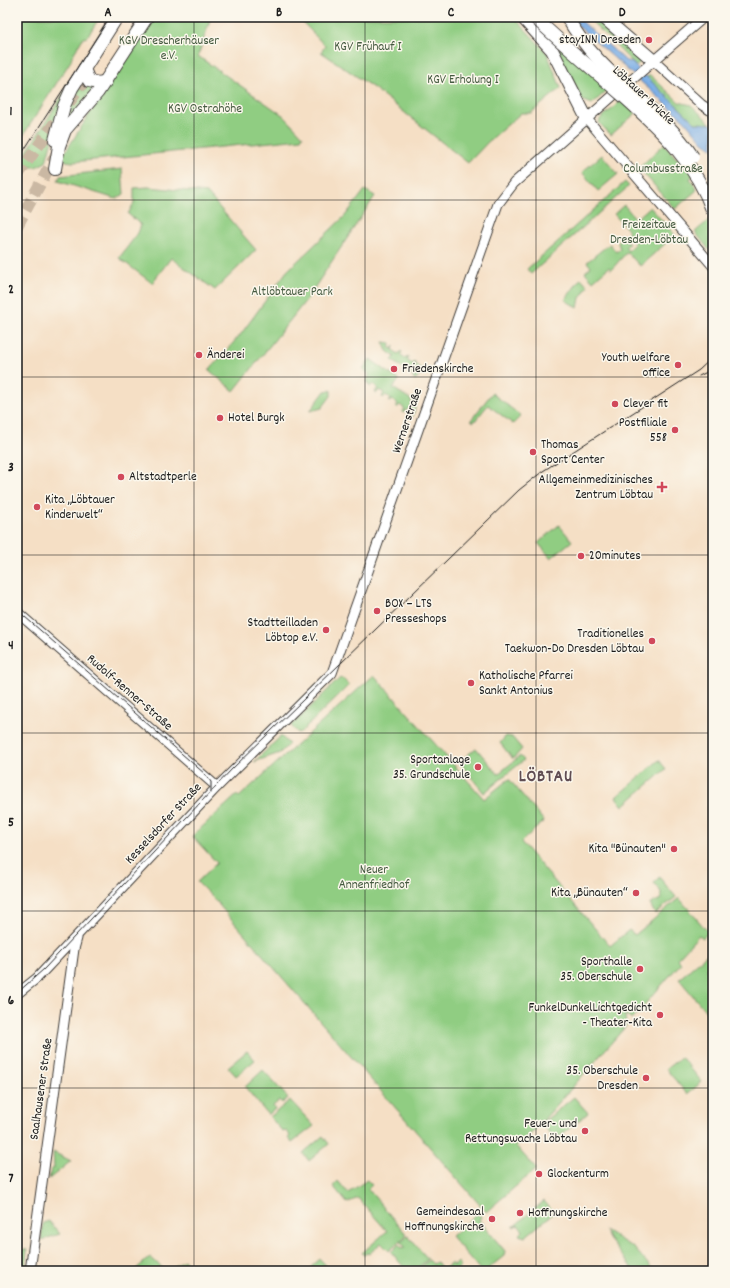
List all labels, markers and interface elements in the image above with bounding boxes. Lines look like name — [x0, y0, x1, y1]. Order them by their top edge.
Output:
text: A — [104, 4, 112, 23]
text: B — [276, 4, 282, 23]
text: C — [448, 4, 455, 23]
text: D — [619, 4, 626, 23]
place label: stayINN Dresden — [559, 31, 641, 50]
park label: KGV Drescherhäuser e.V. — [119, 32, 219, 66]
marker: stayINN Dresden — [644, 35, 654, 45]
park label: KGV Frühauf I — [334, 38, 402, 57]
street label: Löbtauer Brücke — [607, 62, 679, 130]
park label: KGV Erholung I — [427, 71, 499, 90]
park label: KGV Ostrahöhe — [168, 100, 242, 119]
text: 1 — [10, 103, 13, 122]
park label: Columbusstraße — [623, 160, 703, 179]
park label: Freizeitaue Dresden-Löbtau — [610, 216, 688, 250]
text: 2 — [8, 281, 14, 300]
park label: Altlöbtauer Park — [251, 283, 333, 302]
place label: Änderei — [207, 346, 245, 365]
place label: Youth welfare office — [602, 349, 670, 383]
marker: Änderei — [194, 350, 204, 360]
place label: Friedenskirche — [402, 360, 474, 379]
marker: Youth welfare office — [673, 360, 683, 370]
marker: Friedenskirche — [389, 364, 399, 374]
street label: Wernerstraße — [388, 386, 428, 456]
place label: Clever fit — [623, 395, 668, 414]
marker: Clever fit — [610, 399, 620, 409]
place label: Hotel Burgk — [228, 409, 285, 428]
marker: Hotel Burgk — [215, 413, 225, 423]
place label: Postfiliale 558 — [619, 414, 667, 448]
marker: Postfiliale 558 — [670, 425, 680, 435]
place label: Thomas Sport Center — [541, 436, 605, 470]
marker: Thomas Sport Center — [528, 447, 538, 457]
text: 3 — [8, 459, 14, 478]
place label: Altstadtperle — [129, 468, 197, 487]
place label: Allgemeinmedizinisches Zentrum Löbtau — [539, 471, 653, 505]
marker: Altstadtperle — [116, 472, 126, 482]
marker: Allgemeinmedizinisches Zentrum Löbtau — [656, 481, 668, 493]
place label: Kita „Löbtauer Kinderwelt“ — [45, 491, 115, 525]
marker: Kita „Löbtauer Kinderwelt“ — [32, 502, 42, 512]
place label: 20minutes — [589, 547, 641, 566]
marker: 20minutes — [576, 551, 586, 561]
place label: BOX – LTS Presseshops — [385, 595, 447, 629]
marker: BOX – LTS Presseshops — [372, 606, 382, 616]
place label: Stadtteilladen Löbtop e.V. — [247, 614, 318, 648]
marker: Stadtteilladen Löbtop e.V. — [321, 625, 331, 635]
place label: Traditionelles Taekwon-Do Dresden Löbtau — [505, 625, 644, 659]
marker: Traditionelles Taekwon-Do Dresden Löbtau — [647, 636, 657, 646]
text: 4 — [8, 637, 14, 656]
street label: Rudolf-Renner-Straße — [82, 650, 176, 736]
place label: Katholische Pfarrei Sankt Antonius — [479, 667, 573, 701]
marker: Katholische Pfarrei Sankt Antonius — [466, 678, 476, 688]
place label: Sportanlage 35. Grundschule — [393, 751, 470, 785]
marker: Sportanlage 35. Grundschule — [473, 762, 483, 772]
district label: LÖBTAU — [519, 766, 573, 790]
street label: Kesselsdorfer Straße — [121, 779, 207, 869]
text: 5 — [8, 814, 14, 833]
place label: Kita "Bünauten" — [588, 840, 666, 859]
marker: Kita "Bünauten" — [669, 844, 679, 854]
park label: Neuer Annenfriedhof — [339, 861, 410, 895]
place label: Kita „Bünauten“ — [551, 884, 628, 903]
marker: Kita „Bünauten“ — [631, 888, 641, 898]
place label: Sporthalle 35. Oberschule — [560, 953, 632, 987]
marker: Sporthalle 35. Oberschule — [635, 964, 645, 974]
text: 6 — [8, 992, 15, 1011]
place label: FunkelDunkelLichtgedicht - Theater-Kita — [528, 999, 653, 1033]
marker: FunkelDunkelLichtgedicht - Theater-Kita — [655, 1010, 665, 1020]
street label: Saalhausener Straße — [25, 1037, 59, 1141]
place label: 35. Oberschule Dresden — [566, 1062, 638, 1096]
marker: 35. Oberschule Dresden — [641, 1073, 651, 1083]
place label: Feuer- und Rettungswache Löbtau — [465, 1115, 577, 1149]
marker: Feuer- und Rettungswache Löbtau — [580, 1126, 590, 1136]
place label: Glockenturm — [547, 1165, 609, 1184]
marker: Glockenturm — [534, 1169, 544, 1179]
text: 7 — [9, 1170, 14, 1189]
place label: Gemeindesaal Hoffnungskirche — [405, 1203, 484, 1237]
place label: Hoffnungskirche — [528, 1204, 608, 1223]
marker: Hoffnungskirche — [515, 1208, 525, 1218]
marker: Gemeindesaal Hoffnungskirche — [487, 1214, 497, 1224]

